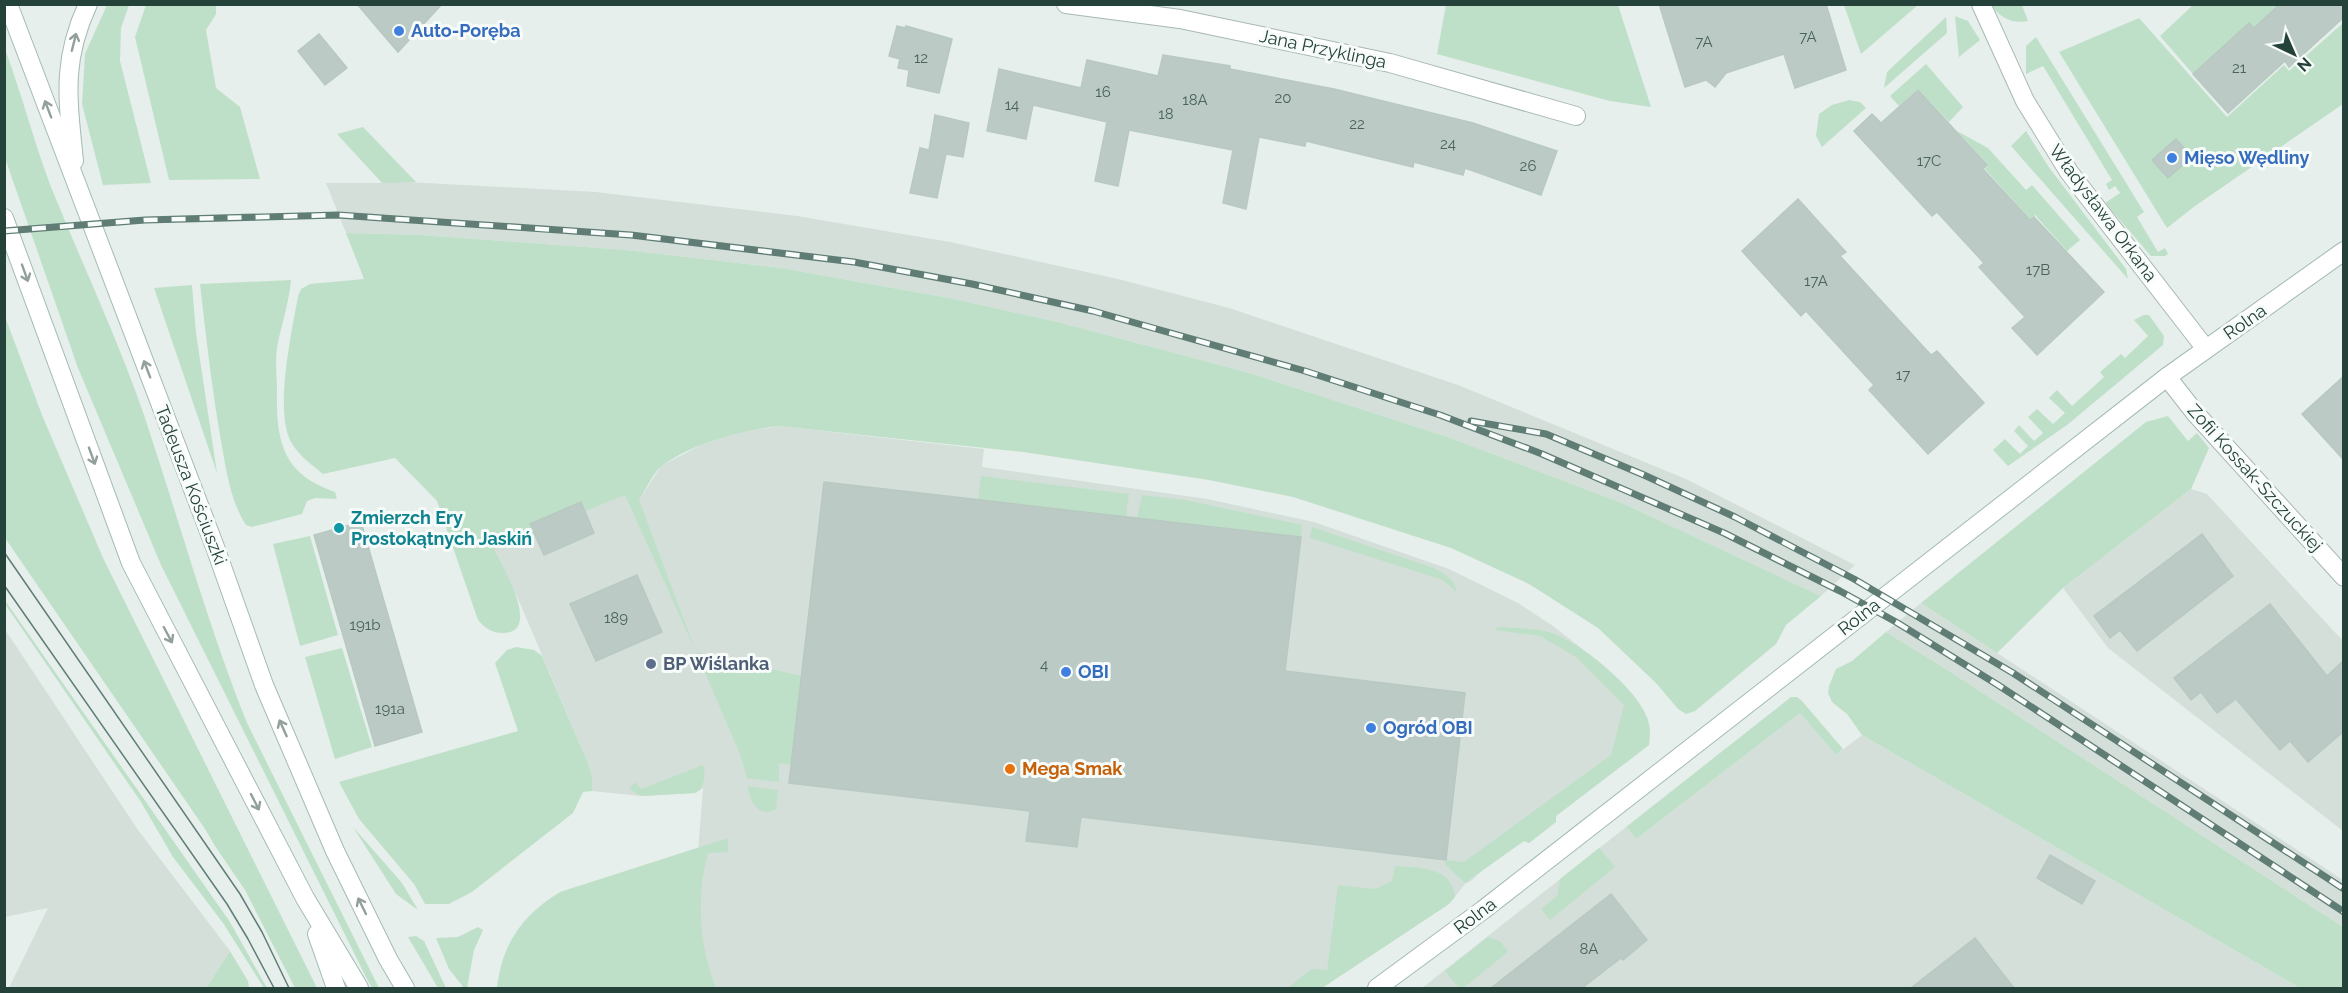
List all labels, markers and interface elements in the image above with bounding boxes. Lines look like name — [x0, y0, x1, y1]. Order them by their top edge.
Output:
place label: Auto-Poręba — [411, 20, 521, 41]
marker: Auto-Poręba — [392, 24, 406, 38]
north arrow — [2264, 24, 2324, 84]
street label: Jana Przyklinga — [1258, 25, 1388, 72]
house number: 7A — [1799, 28, 1817, 46]
one-way arrow — [69, 33, 81, 52]
house number: 7A — [1695, 33, 1713, 51]
house number: 12 — [914, 49, 928, 67]
text: N — [2293, 53, 2315, 76]
house number: 21 — [2232, 59, 2247, 77]
house number: 16 — [1095, 83, 1111, 101]
house number: 20 — [1275, 89, 1292, 107]
house number: 18A — [1182, 91, 1208, 109]
house number: 14 — [1005, 96, 1019, 114]
one-way arrow — [42, 101, 53, 119]
house number: 18 — [1158, 105, 1174, 123]
house number: 22 — [1349, 115, 1365, 133]
house number: 24 — [1440, 135, 1456, 153]
street label: Władysława Orkana — [2045, 140, 2162, 285]
place label: Mięso Wędliny — [2184, 147, 2310, 168]
marker: Mięso Wędliny — [2165, 151, 2179, 165]
house number: 17C — [1917, 152, 1941, 170]
house number: 26 — [1520, 157, 1536, 175]
house number: 17B — [2026, 261, 2050, 279]
one-way arrow — [20, 263, 31, 282]
house number: 17A — [1804, 272, 1828, 290]
street label: Rolna — [2219, 299, 2270, 344]
one-way arrow — [141, 360, 152, 379]
house number: 17 — [1896, 366, 1910, 384]
street label: Zofii Kossak-Szczuckiej — [2184, 400, 2327, 556]
street label: Tadeusza Kościuszki — [151, 402, 232, 568]
one-way arrow — [87, 446, 98, 465]
place label: Zmierzch Ery Prostokątnych Jaskiń — [351, 507, 532, 549]
marker: Zmierzch Ery Prostokątnych Jaskiń — [332, 521, 346, 535]
street label: Rolna — [1834, 594, 1884, 639]
house number: 189 — [604, 609, 628, 627]
house number: 191b — [350, 616, 380, 634]
one-way arrow — [162, 626, 174, 643]
place label: BP Wiślanka — [663, 653, 769, 674]
house number: 4 — [1040, 656, 1048, 674]
marker: BP Wiślanka — [644, 657, 658, 671]
place label: OBI — [1078, 661, 1109, 682]
marker: OBI — [1059, 665, 1073, 679]
house number: 191a — [375, 700, 405, 718]
place label: Ogród OBI — [1383, 717, 1473, 738]
one-way arrow — [277, 720, 288, 738]
marker: Ogród OBI — [1364, 721, 1378, 735]
place label: Mega Smak — [1022, 758, 1123, 779]
marker: Mega Smak — [1003, 762, 1017, 776]
one-way arrow — [250, 792, 261, 810]
street label: Rolna — [1449, 893, 1500, 938]
one-way arrow — [356, 898, 368, 916]
house number: 8A — [1580, 940, 1598, 958]

